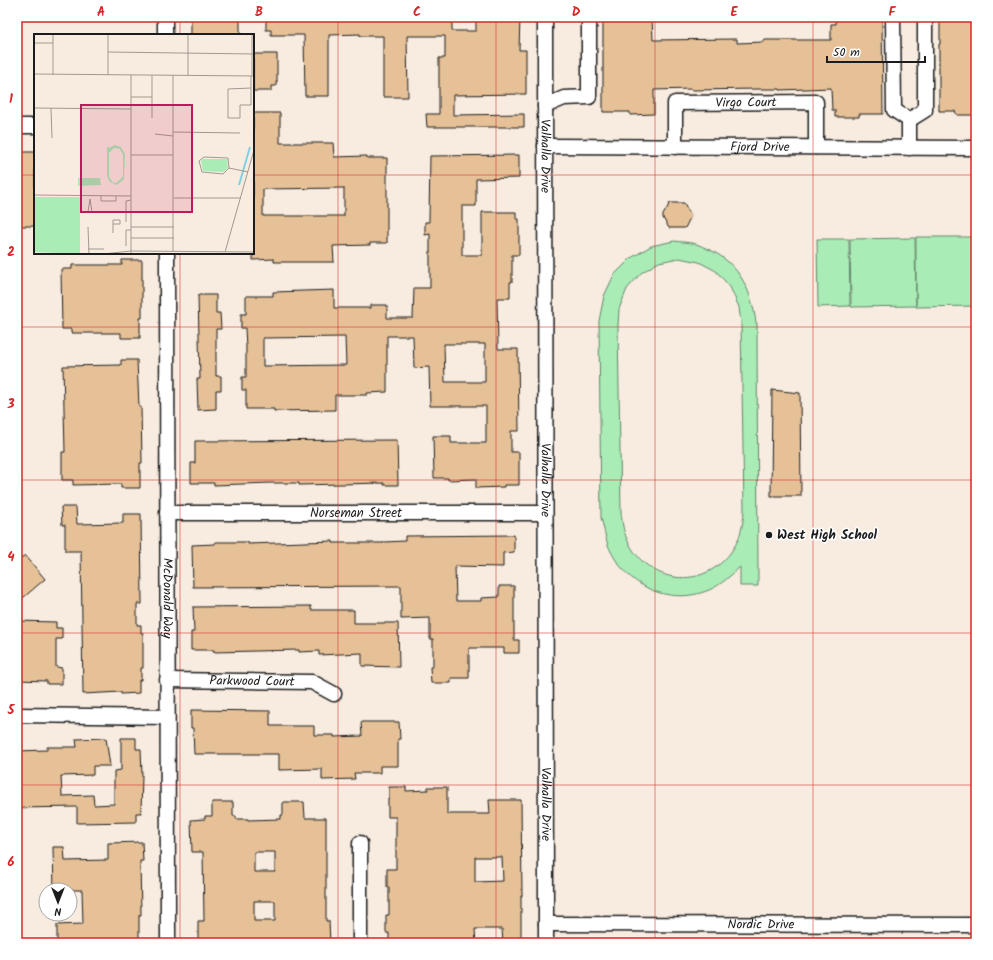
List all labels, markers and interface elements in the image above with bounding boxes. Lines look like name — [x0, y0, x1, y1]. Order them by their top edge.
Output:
text: A — [97, 2, 105, 23]
text: B — [255, 2, 263, 23]
text: C — [413, 2, 421, 23]
text: D — [572, 2, 581, 23]
text: E — [730, 2, 738, 23]
text: F — [888, 2, 896, 23]
inset map — [34, 34, 254, 254]
scale bar — [827, 38, 925, 64]
text: 50 m — [833, 43, 860, 62]
text: 1 — [9, 89, 13, 110]
street label: Virgo Court — [715, 92, 778, 113]
street label: Valhalla Drive — [535, 119, 556, 193]
street label: Fjord Drive — [730, 136, 790, 158]
text: 2 — [7, 242, 15, 263]
text: 3 — [6, 394, 15, 415]
street label: Valhalla Drive — [535, 443, 556, 517]
street label: Norseman Street — [310, 503, 403, 524]
place label: West High School — [777, 525, 878, 546]
marker: West High School — [764, 530, 774, 540]
text: 4 — [7, 547, 15, 568]
street label: McDonald Way — [157, 558, 178, 639]
street label: Parkwood Court — [209, 670, 296, 692]
text: 5 — [7, 700, 16, 721]
street label: Valhalla Drive — [535, 767, 556, 841]
text: 6 — [7, 852, 15, 873]
north arrow — [38, 882, 78, 922]
text: N — [54, 902, 61, 920]
street label: Nordic Drive — [728, 914, 795, 935]

